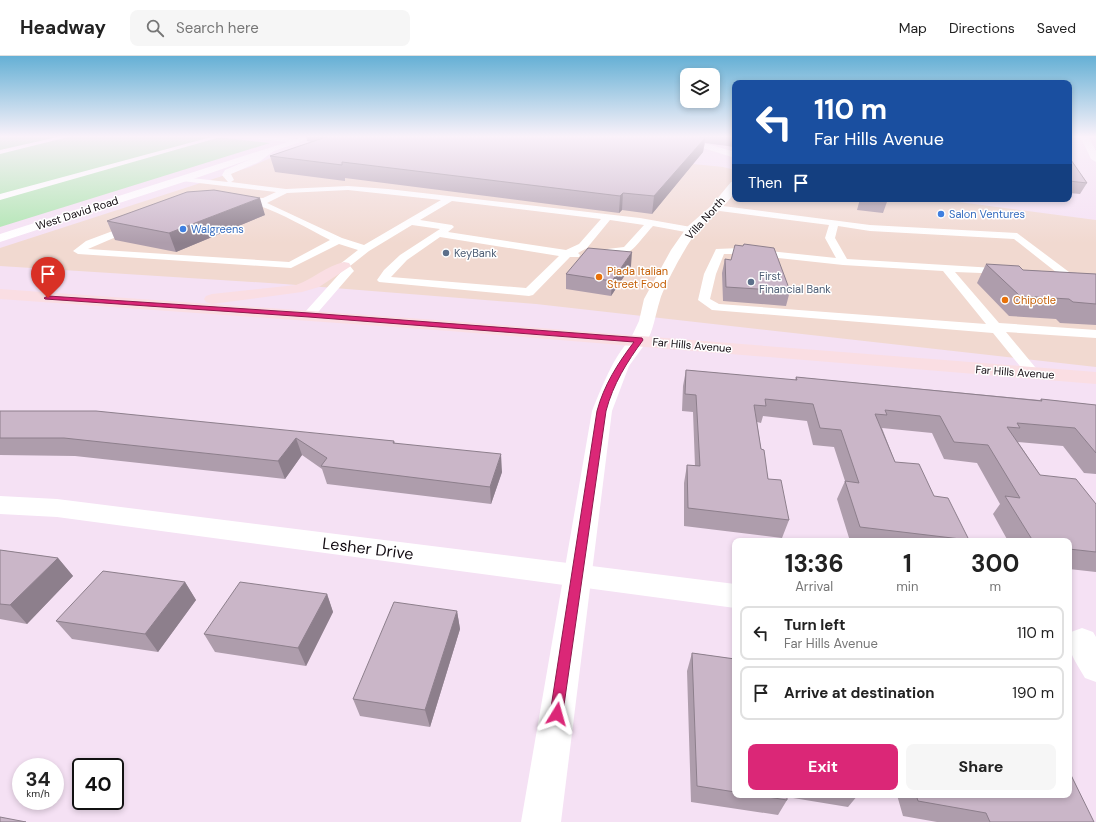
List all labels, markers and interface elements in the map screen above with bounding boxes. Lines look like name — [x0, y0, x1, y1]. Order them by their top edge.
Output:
search box — [130, 10, 410, 46]
text: Headway — [20, 15, 106, 40]
icon: search — [144, 17, 166, 39]
text: Search here — [176, 18, 259, 38]
text: Map — [899, 19, 927, 37]
text: Directions — [949, 19, 1015, 37]
text: Saved — [1037, 19, 1076, 37]
map controls — [680, 68, 720, 108]
button: layers — [680, 68, 720, 108]
text: 110 m — [814, 91, 887, 128]
icon: left — [748, 96, 800, 148]
text: Far Hills Avenue — [814, 127, 944, 151]
icon: arrive — [790, 172, 812, 194]
text: Then — [748, 173, 782, 193]
street label: West David Road — [34, 193, 120, 233]
street label: Villa North — [682, 194, 728, 242]
place label: Salon Ventures — [949, 207, 1025, 221]
marker: Salon Ventures — [936, 209, 946, 219]
place label: Walgreens — [191, 222, 244, 236]
marker: Walgreens — [178, 224, 188, 234]
place label: KeyBank — [454, 246, 497, 260]
marker: KeyBank — [441, 248, 451, 258]
pin — [31, 257, 65, 298]
icon: arrive — [37, 263, 59, 285]
place label: Piada Italian Street Food — [607, 264, 668, 291]
place label: First Financial Bank — [759, 269, 831, 296]
marker: Piada Italian Street Food — [594, 272, 604, 282]
marker: First Financial Bank — [746, 277, 756, 287]
place label: Chipotle — [1013, 293, 1056, 307]
marker: Chipotle — [1000, 295, 1010, 305]
street label: Far Hills Avenue — [652, 335, 732, 355]
street label: Far Hills Avenue — [975, 362, 1055, 382]
street label: Lesher Drive — [321, 532, 415, 564]
text: 13:36 — [785, 548, 844, 579]
text: 1 — [903, 548, 912, 579]
text: 300 — [971, 548, 1019, 579]
text: Arrival — [795, 578, 833, 595]
text: min — [896, 578, 918, 595]
text: m — [989, 578, 1001, 595]
text: Turn left — [784, 615, 845, 635]
icon: left — [750, 622, 772, 644]
text: 110 m — [1017, 623, 1054, 643]
text: Far Hills Avenue — [784, 635, 878, 652]
icon: arrive — [750, 682, 772, 704]
text: Arrive at destination — [784, 683, 935, 703]
text: 190 m — [1012, 683, 1054, 703]
position arrow — [536, 693, 578, 735]
button: Exit — [748, 744, 898, 790]
button: Share — [906, 744, 1056, 790]
speed limit sign: 40 — [72, 758, 124, 810]
text: 34 — [25, 766, 51, 792]
text: km/h — [26, 787, 50, 800]

